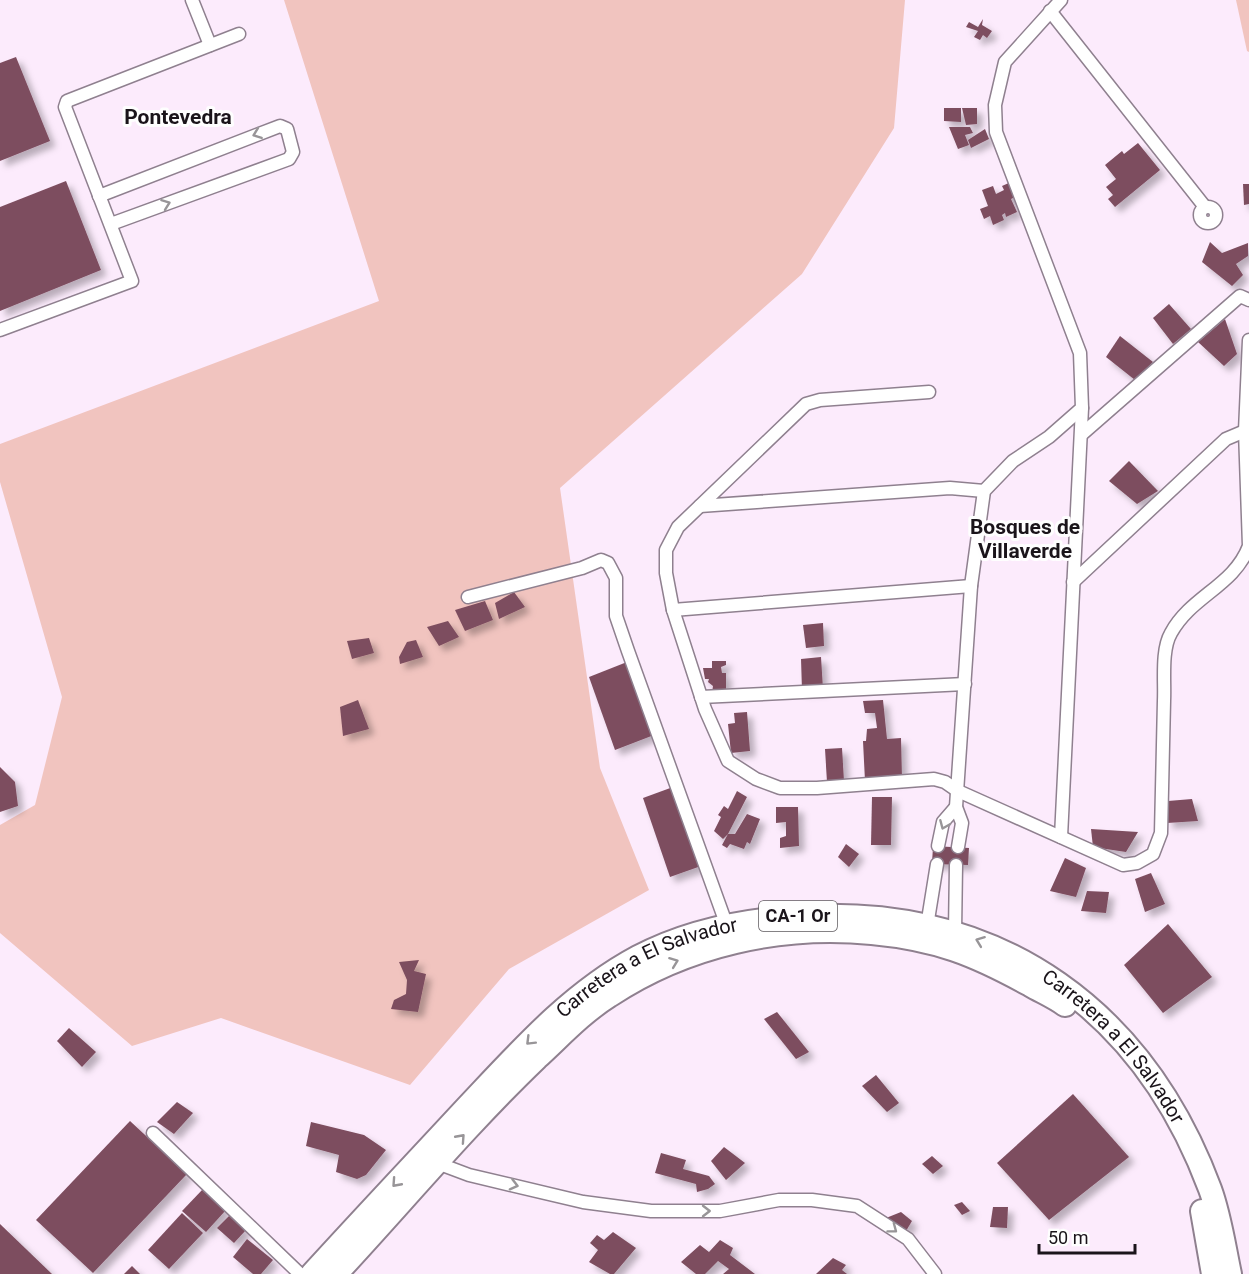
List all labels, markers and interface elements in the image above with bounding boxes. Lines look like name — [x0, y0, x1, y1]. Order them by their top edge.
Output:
district label: Pontevedra — [124, 105, 232, 129]
one-way arrow — [253, 127, 264, 139]
one-way arrow — [159, 199, 170, 211]
district label: Bosques de Villaverde — [970, 515, 1080, 563]
one-way arrow — [939, 819, 951, 830]
road number: CA-1 Or — [759, 901, 837, 931]
street label: Carretera a El Salvador — [551, 912, 739, 1023]
one-way arrow — [975, 935, 986, 948]
one-way arrow — [668, 957, 679, 969]
street label: Carretera a El Salvador — [1038, 964, 1190, 1128]
one-way arrow — [526, 1034, 537, 1045]
one-way arrow — [454, 1134, 465, 1144]
one-way arrow — [393, 1176, 404, 1187]
one-way arrow — [508, 1178, 518, 1191]
one-way arrow — [701, 1205, 710, 1217]
scale bar — [1039, 1217, 1135, 1255]
one-way arrow — [887, 1221, 898, 1232]
text: 50 m — [1048, 1227, 1088, 1248]

